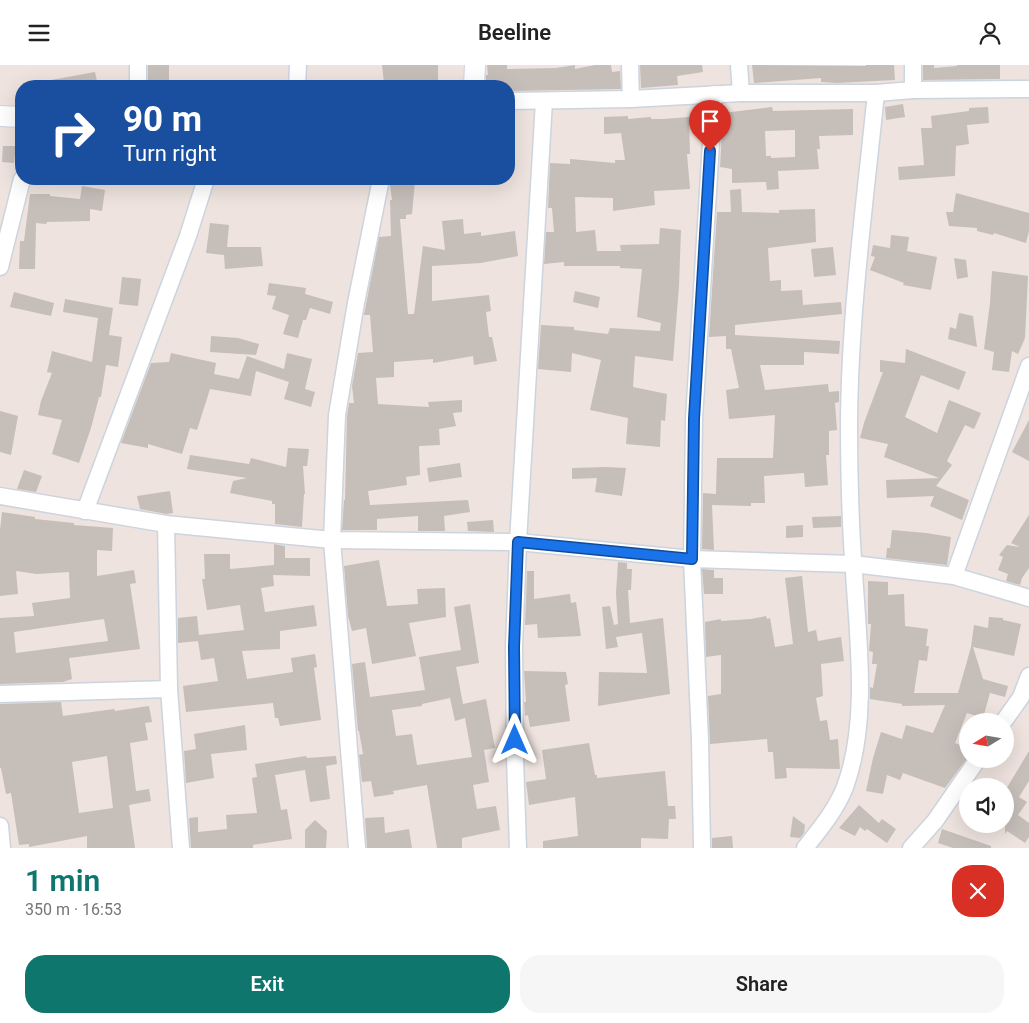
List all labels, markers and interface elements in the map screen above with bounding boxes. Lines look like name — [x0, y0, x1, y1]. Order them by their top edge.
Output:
icon: menu — [25, 19, 53, 47]
icon: person — [976, 19, 1004, 47]
text: Beeline — [478, 20, 551, 45]
text: 90 m — [123, 99, 202, 140]
icon: right — [40, 100, 105, 165]
pin — [689, 100, 731, 151]
icon: arrive — [696, 107, 724, 135]
text: Turn right — [123, 141, 217, 166]
position arrow — [488, 713, 540, 765]
north arrow — [959, 713, 1014, 767]
map controls — [959, 713, 1014, 833]
button: sound — [959, 778, 1014, 833]
text: 1 min — [25, 863, 100, 898]
button: close — [952, 865, 1004, 917]
text: 350 m · 16:53 — [25, 900, 122, 919]
button: Exit — [25, 955, 510, 1013]
button: Share — [520, 955, 1004, 1013]

